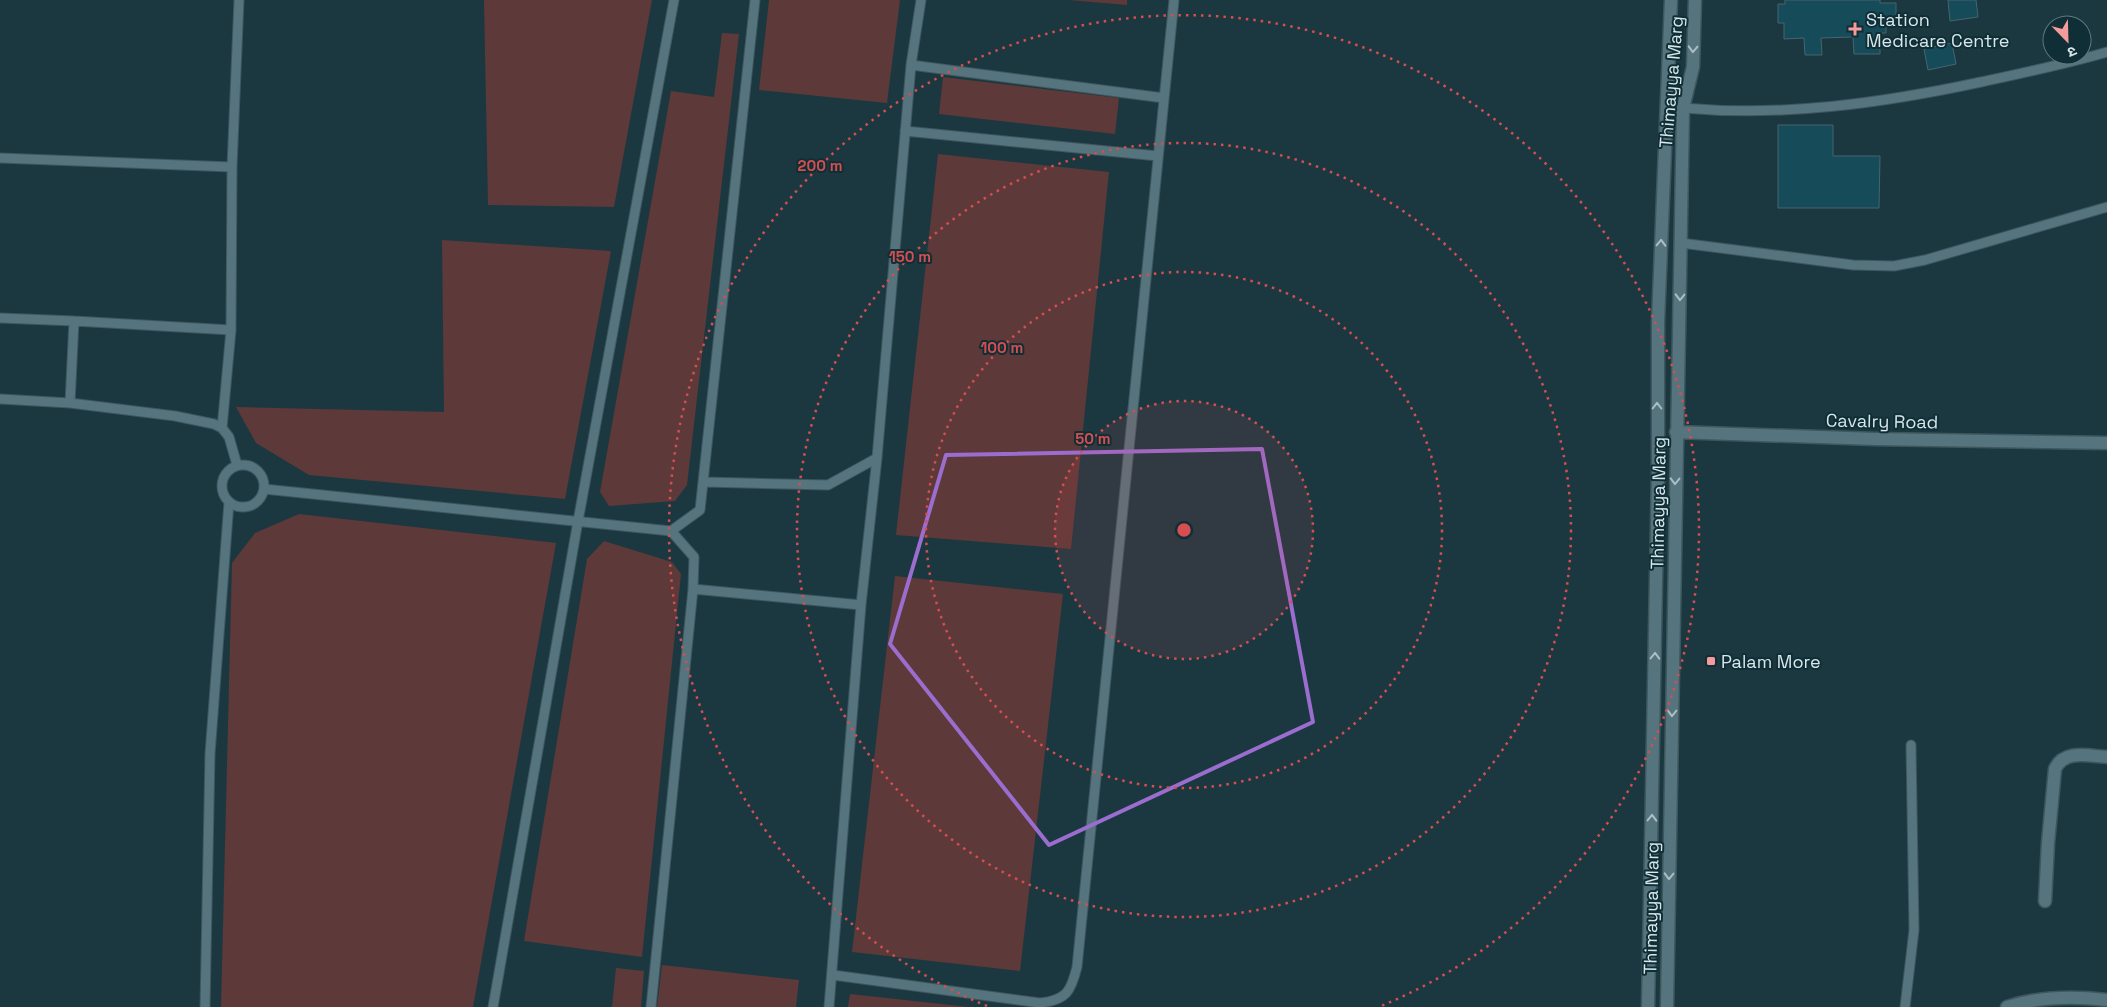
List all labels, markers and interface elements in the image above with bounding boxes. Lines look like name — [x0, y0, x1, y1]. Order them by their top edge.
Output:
place label: Station Medicare Centre — [1866, 8, 2009, 52]
street label: Thimayya Marg — [1654, 15, 1688, 149]
north arrow — [2042, 15, 2092, 65]
marker: Station Medicare Centre — [1848, 22, 1862, 36]
text: उ — [2064, 42, 2079, 62]
one-way arrow — [1688, 45, 1699, 53]
text: 200 m — [798, 156, 842, 175]
one-way arrow — [1656, 239, 1667, 247]
text: 150 m — [889, 247, 931, 266]
one-way arrow — [1675, 294, 1685, 302]
text: 100 m — [981, 338, 1023, 357]
one-way arrow — [1652, 402, 1662, 410]
street label: Cavalry Road — [1826, 409, 1938, 433]
text: 50 m — [1075, 429, 1111, 448]
street label: Thimayya Marg — [1645, 437, 1671, 569]
one-way arrow — [1670, 477, 1681, 485]
centre of rings — [1175, 521, 1193, 539]
place label: Palam More — [1721, 650, 1821, 673]
one-way arrow — [1649, 652, 1660, 660]
marker: Palam More — [1705, 655, 1717, 667]
one-way arrow — [1667, 710, 1677, 718]
one-way arrow — [1646, 814, 1657, 822]
street label: Thimayya Marg — [1638, 842, 1664, 974]
one-way arrow — [1664, 872, 1674, 880]

